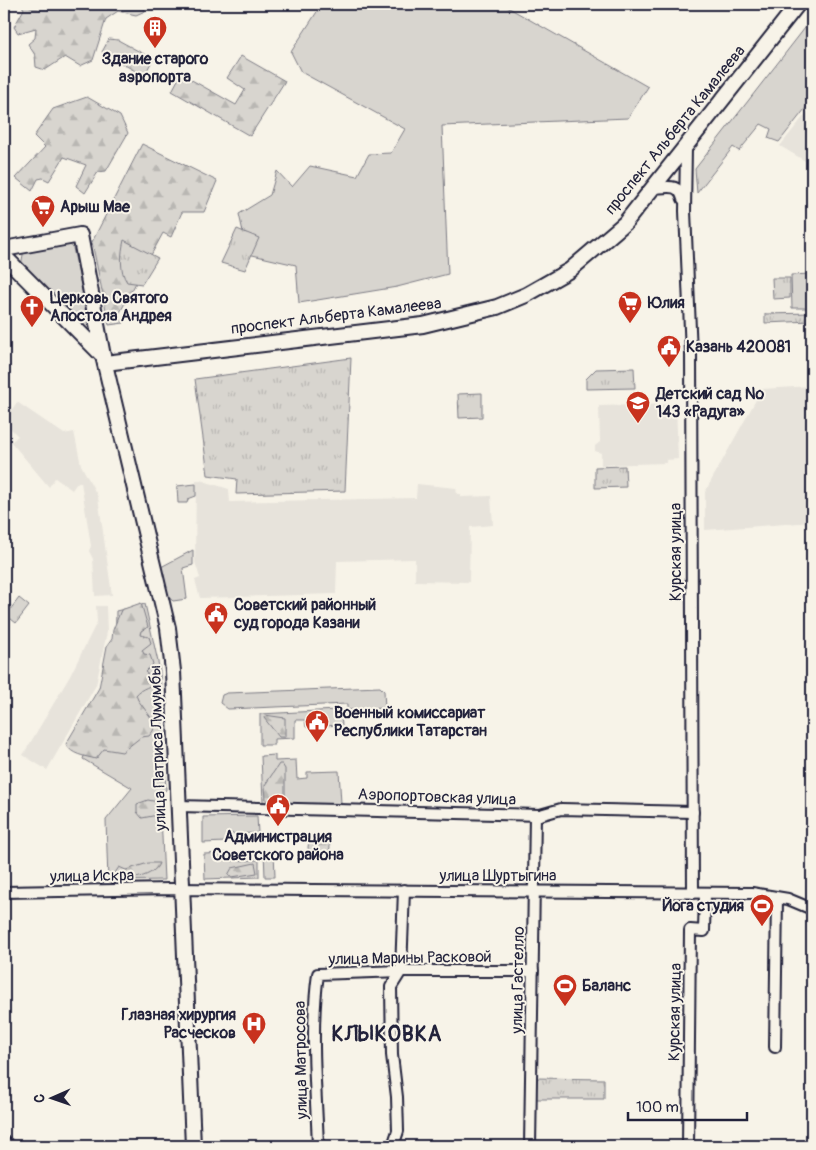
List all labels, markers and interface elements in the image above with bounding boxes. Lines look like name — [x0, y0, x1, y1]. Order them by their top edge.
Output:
building icon: Здание старого аэропорта — [142, 15, 168, 49]
street label: проспект Альберта Камалеева — [601, 41, 749, 219]
place label: Здание старого аэропорта — [102, 49, 209, 87]
supermarket icon: Арыш Мае — [30, 194, 56, 228]
place label: Арыш Мае — [60, 197, 131, 217]
place label: Церковь Святого Апостола Андрея — [50, 288, 172, 326]
supermarket icon: Юлия — [617, 290, 643, 324]
street label: проспект Альберта Камалеева — [230, 293, 442, 339]
place label: Юлия — [647, 293, 685, 313]
church icon: Церковь Святого Апостола Андрея — [19, 294, 45, 328]
public building icon: Казань 420081 — [656, 334, 682, 368]
place label: Казань 420081 — [686, 337, 791, 357]
place label: Детский сад № 143 «Радуга» — [655, 384, 765, 422]
school or university icon: Детский сад № 143 «Радуга» — [625, 390, 651, 424]
street label: Курская улица — [666, 503, 686, 601]
place label: Советский районный суд города Казани — [233, 595, 376, 633]
public building icon: Советский районный суд города Казани — [203, 601, 229, 635]
street label: улица Патриса Лумумбы — [145, 665, 171, 832]
place label: Военный комиссариат Республики Татарстан — [334, 703, 487, 741]
public building icon: Военный комиссариат Республики Татарстан — [304, 709, 330, 743]
street label: Аэропортовская улица — [357, 784, 517, 810]
public building icon: Администрация Советского района — [265, 793, 291, 827]
place label: Администрация Советского района — [212, 827, 344, 865]
street label: улица Искра — [49, 865, 134, 887]
street label: улица Шуртыгина — [438, 866, 557, 886]
sports icon: Йога студия — [749, 893, 775, 927]
place label: Йога студия — [663, 896, 744, 916]
street label: улица Гастелло — [507, 926, 529, 1035]
street label: улица Марины Расковой — [327, 947, 492, 969]
street label: Курская улица — [664, 963, 686, 1061]
sports icon: Баланс — [552, 973, 578, 1007]
place label: Баланс — [582, 976, 631, 996]
street label: улица Матросова — [290, 1001, 312, 1120]
place label: Глазная хирургия Расческов — [121, 1005, 236, 1043]
hospital icon: Глазная хирургия Расческов — [241, 1011, 267, 1045]
district label: КЛЫКОВКА — [332, 1021, 442, 1048]
north arrow — [28, 1072, 78, 1122]
scale bar — [628, 1090, 747, 1122]
text: С — [31, 1093, 48, 1103]
text: 100 m — [636, 1098, 679, 1117]

